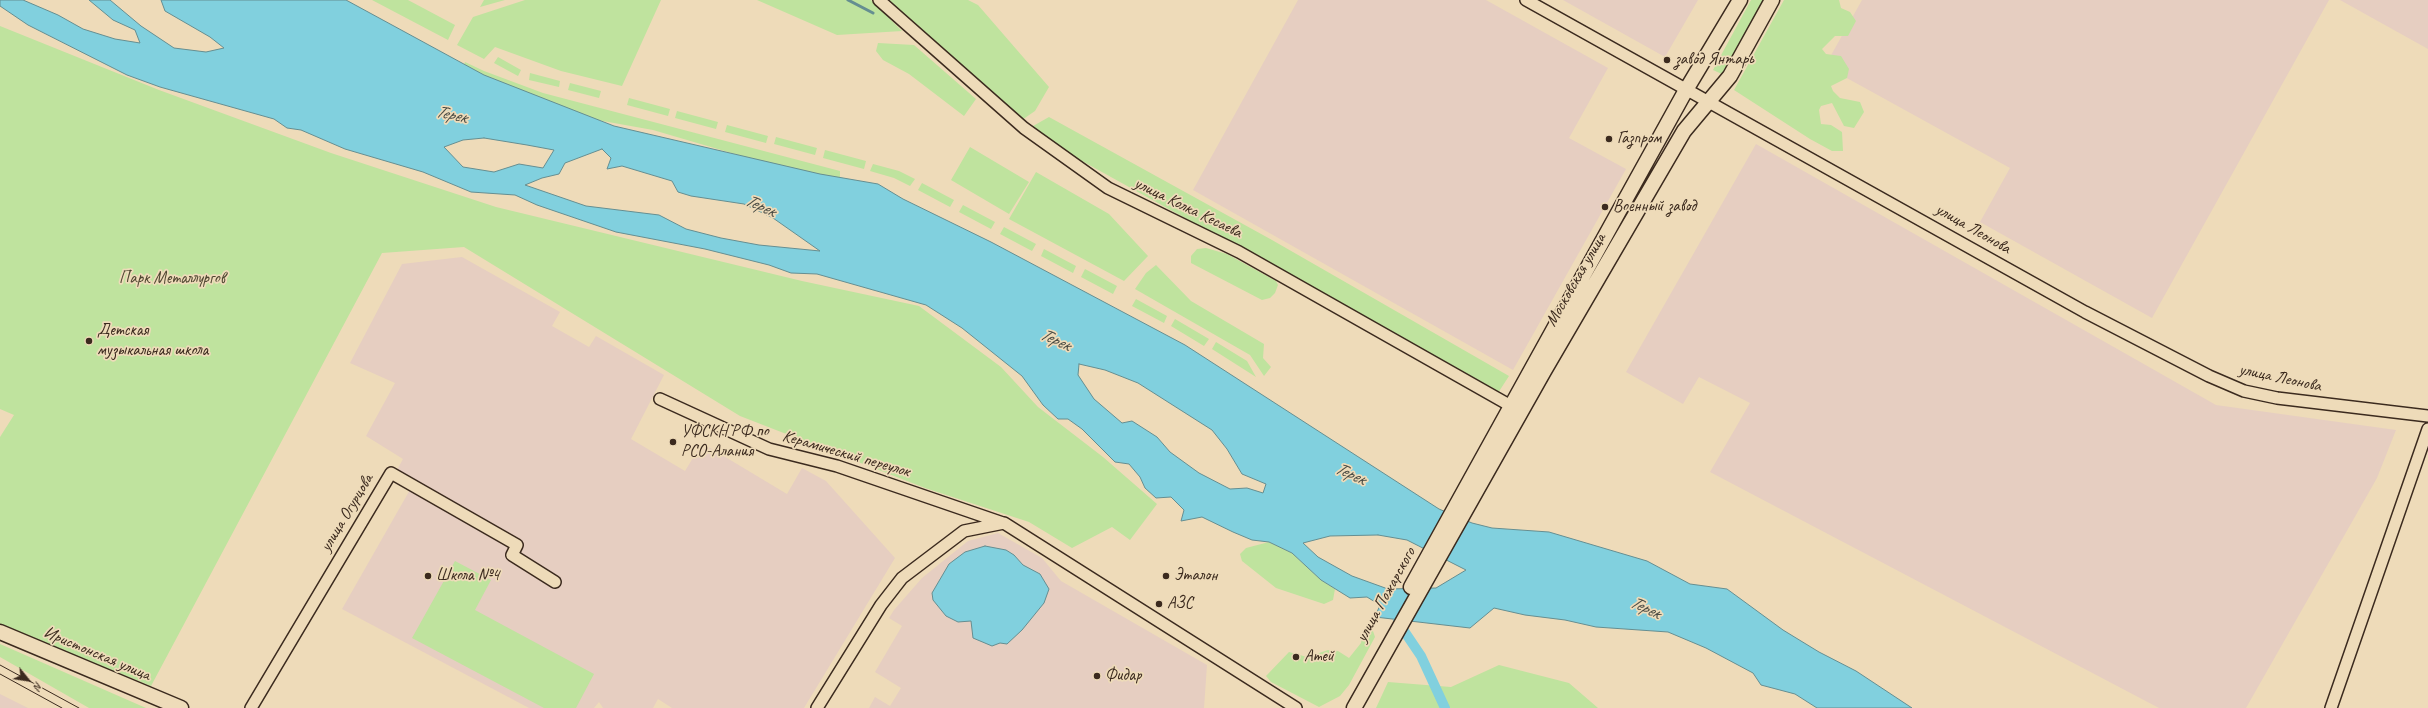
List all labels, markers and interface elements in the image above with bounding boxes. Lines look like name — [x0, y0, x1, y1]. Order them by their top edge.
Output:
place label: завод Янтарь — [1675, 50, 1754, 70]
marker: завод Янтарь — [1662, 55, 1672, 65]
water label: Терек — [433, 101, 469, 129]
place label: Газпром — [1617, 129, 1661, 149]
marker: Газпром — [1604, 134, 1614, 144]
street label: улица Колка Кесаева — [1131, 173, 1245, 243]
water label: Терек — [741, 190, 779, 222]
place label: Военный завод — [1613, 197, 1696, 217]
street label: улица Леонова — [1932, 199, 2014, 259]
marker: Военный завод — [1600, 202, 1610, 212]
street label: Московская улица — [1541, 230, 1611, 330]
park label: Парк Металлургов — [119, 269, 225, 289]
place label: Детская музыкальная школа — [97, 321, 208, 361]
water label: Терек — [1036, 324, 1074, 356]
marker: Детская музыкальная школа — [84, 336, 94, 346]
street label: улица Леонова — [2237, 359, 2323, 397]
place label: УФСКН РФ по РСО-Алания — [681, 422, 769, 462]
street label: Керамический переулок — [780, 426, 912, 482]
marker: УФСКН РФ по РСО-Алания — [668, 437, 678, 447]
water label: Терек — [1331, 458, 1369, 490]
street label: улица Огурцова — [316, 471, 378, 555]
street label: улица Пожарского — [1352, 544, 1420, 646]
place label: Школа №4 — [436, 566, 499, 586]
place label: Эталон — [1174, 566, 1217, 586]
marker: Школа №4 — [423, 571, 433, 581]
marker: Эталон — [1161, 571, 1171, 581]
water label: Терек — [1626, 592, 1664, 624]
place label: АЗС — [1167, 594, 1193, 614]
marker: АЗС — [1154, 599, 1164, 609]
street label: Иристонская улица — [41, 622, 153, 686]
place label: Атей — [1304, 647, 1334, 667]
marker: Атей — [1291, 652, 1301, 662]
north arrow — [8, 660, 48, 700]
place label: Фидар — [1105, 666, 1141, 686]
marker: Фидар — [1092, 671, 1102, 681]
text: N — [31, 680, 46, 692]

